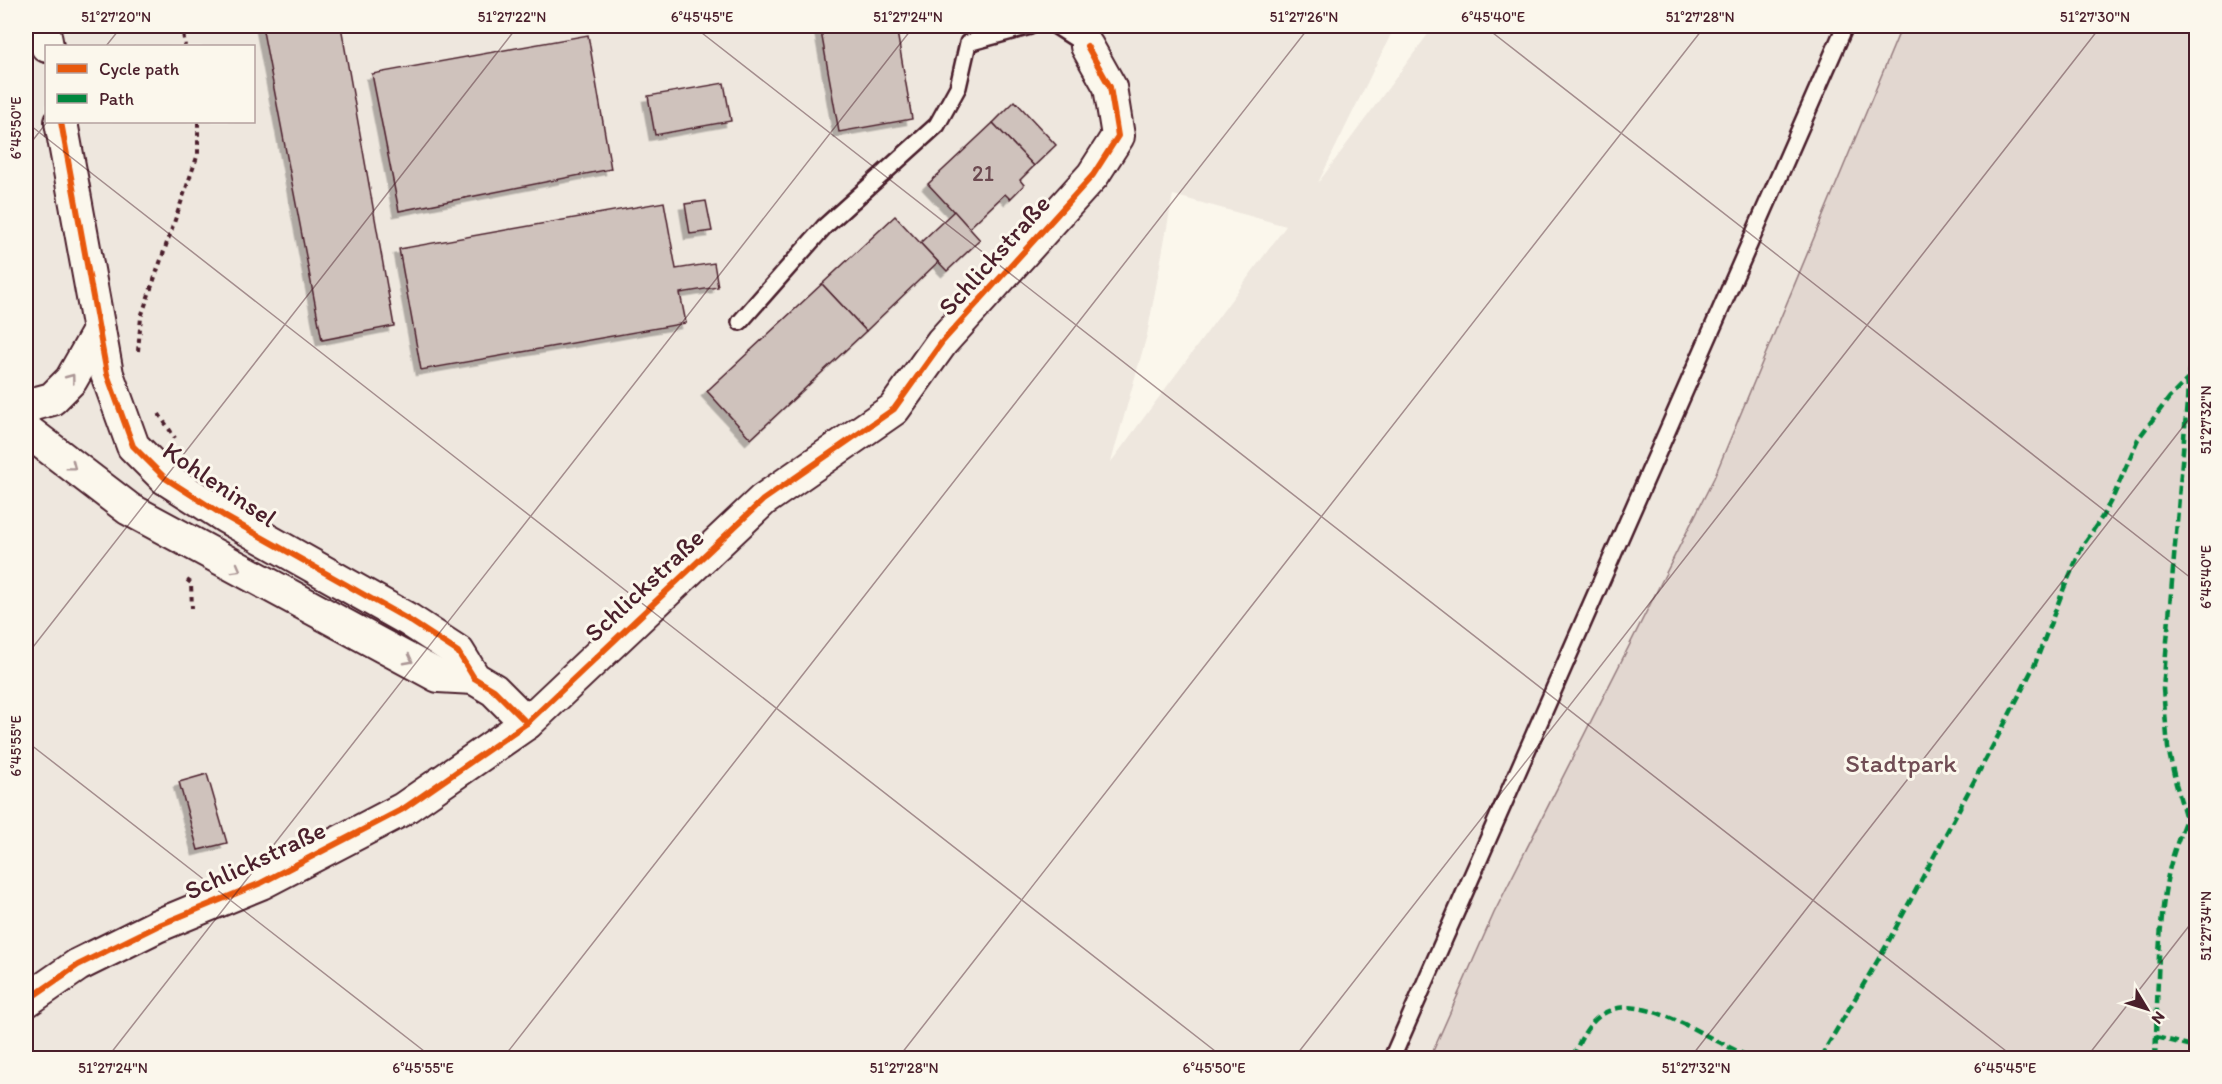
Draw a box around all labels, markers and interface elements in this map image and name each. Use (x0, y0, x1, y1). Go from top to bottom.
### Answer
text: 51°27'20"N (81, 8, 151, 26)
text: 51°27'22"N (478, 8, 546, 26)
text: 6°45'45"E (671, 8, 733, 26)
text: 51°27'24"N (873, 8, 943, 26)
text: 51°27'26"N (1270, 8, 1338, 26)
text: 6°45'40"E (1461, 8, 1525, 26)
text: 51°27'28"N (1665, 8, 1735, 26)
text: 51°27'30"N (2060, 8, 2130, 26)
legend (45, 45, 255, 123)
text: Cycle path (99, 58, 180, 80)
text: Path (99, 88, 134, 110)
text: 6°45'50"E (7, 97, 25, 159)
house number: 21 (972, 160, 994, 187)
street label: Schlickstraße (931, 188, 1057, 322)
one-way arrow (64, 374, 75, 385)
text: 51°27'32"N (2197, 385, 2215, 455)
street label: Kohleninsel (157, 434, 283, 534)
one-way arrow (65, 458, 76, 469)
street label: Schlickstraße (577, 521, 711, 649)
text: 6°45'40"E (2197, 545, 2215, 609)
one-way arrow (231, 561, 241, 573)
one-way arrow (403, 653, 414, 664)
text: 6°45'55"E (7, 715, 25, 777)
park label: Stadtpark (1845, 747, 1957, 779)
street label: Schlickstraße (179, 813, 331, 907)
text: 51°27'34"N (2197, 891, 2215, 961)
north arrow (2117, 979, 2177, 1039)
text: N (2148, 1008, 2169, 1028)
text: 51°27'24"N (78, 1059, 148, 1077)
text: 6°45'55"E (392, 1059, 454, 1077)
text: 51°27'28"N (869, 1059, 939, 1077)
text: 6°45'50"E (1183, 1059, 1245, 1077)
text: 51°27'32"N (1661, 1059, 1731, 1077)
text: 6°45'45"E (1974, 1059, 2036, 1077)

